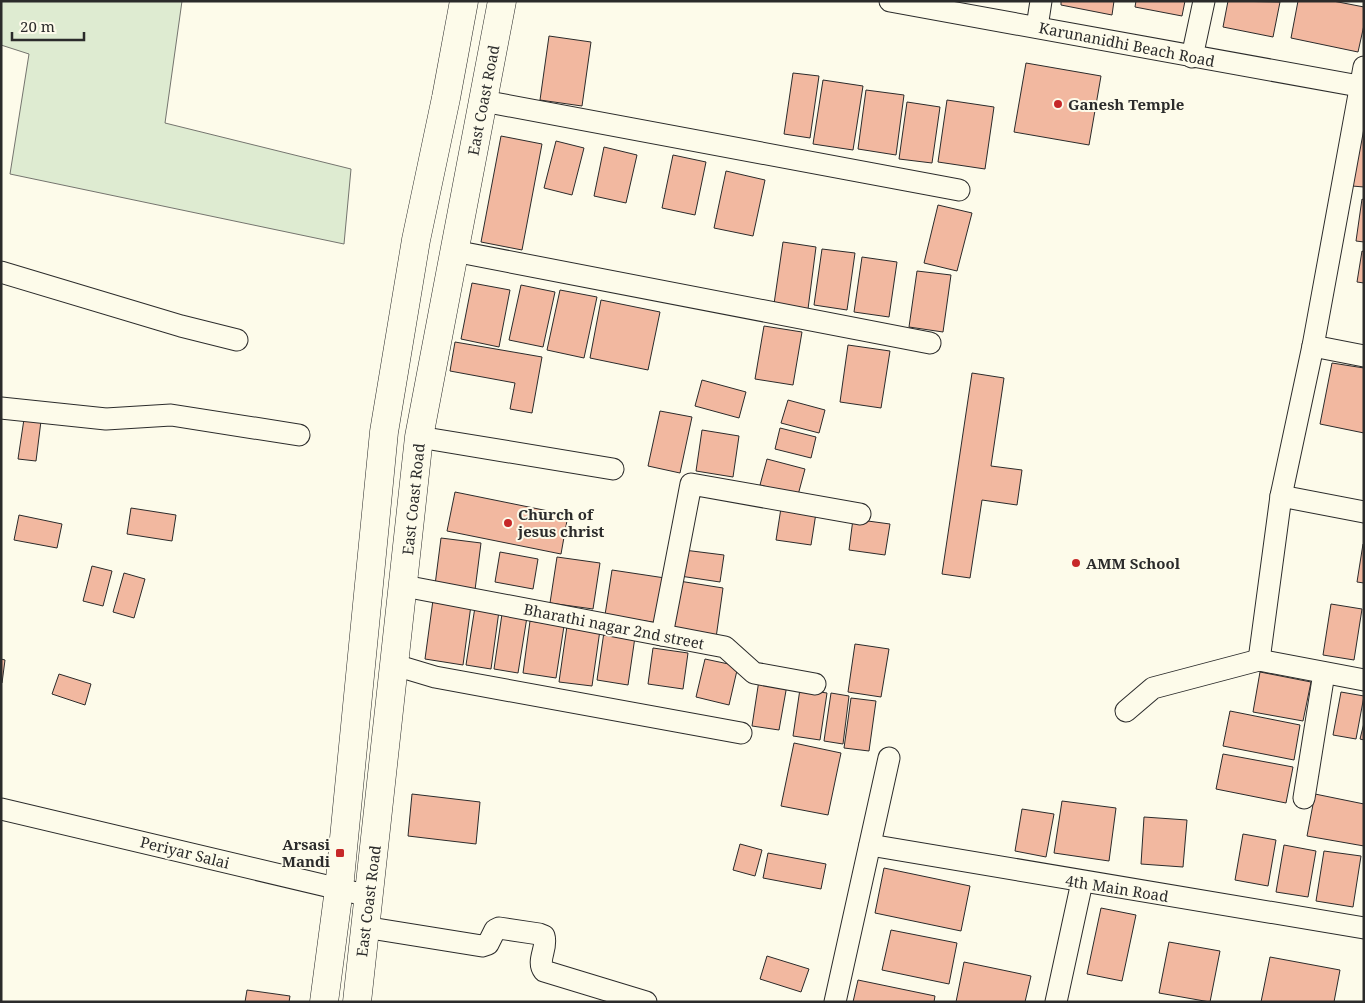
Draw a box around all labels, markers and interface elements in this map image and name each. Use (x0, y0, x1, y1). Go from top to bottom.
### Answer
scale bar (12, 10, 85, 42)
text: 20 m (20, 16, 55, 36)
street label: Karunanidhi Beach Road (1037, 17, 1217, 71)
street label: East Coast Road (462, 43, 504, 157)
place label: Ganesh Temple (1068, 94, 1184, 114)
marker: Ganesh Temple (1052, 98, 1064, 110)
street label: East Coast Road (397, 442, 429, 556)
place label: Church of jesus christ (517, 504, 604, 541)
marker: Church of jesus christ (502, 517, 514, 529)
place label: AMM School (1086, 553, 1181, 573)
marker: AMM School (1070, 557, 1082, 569)
street label: Bharathi nagar 2nd street (522, 599, 706, 653)
street label: Periyar Salai (138, 831, 232, 873)
place label: Arsasi Mandi (282, 834, 331, 871)
street label: East Coast Road (351, 844, 385, 958)
marker: Arsasi Mandi (334, 847, 346, 859)
street label: 4th Main Road (1064, 870, 1170, 906)

